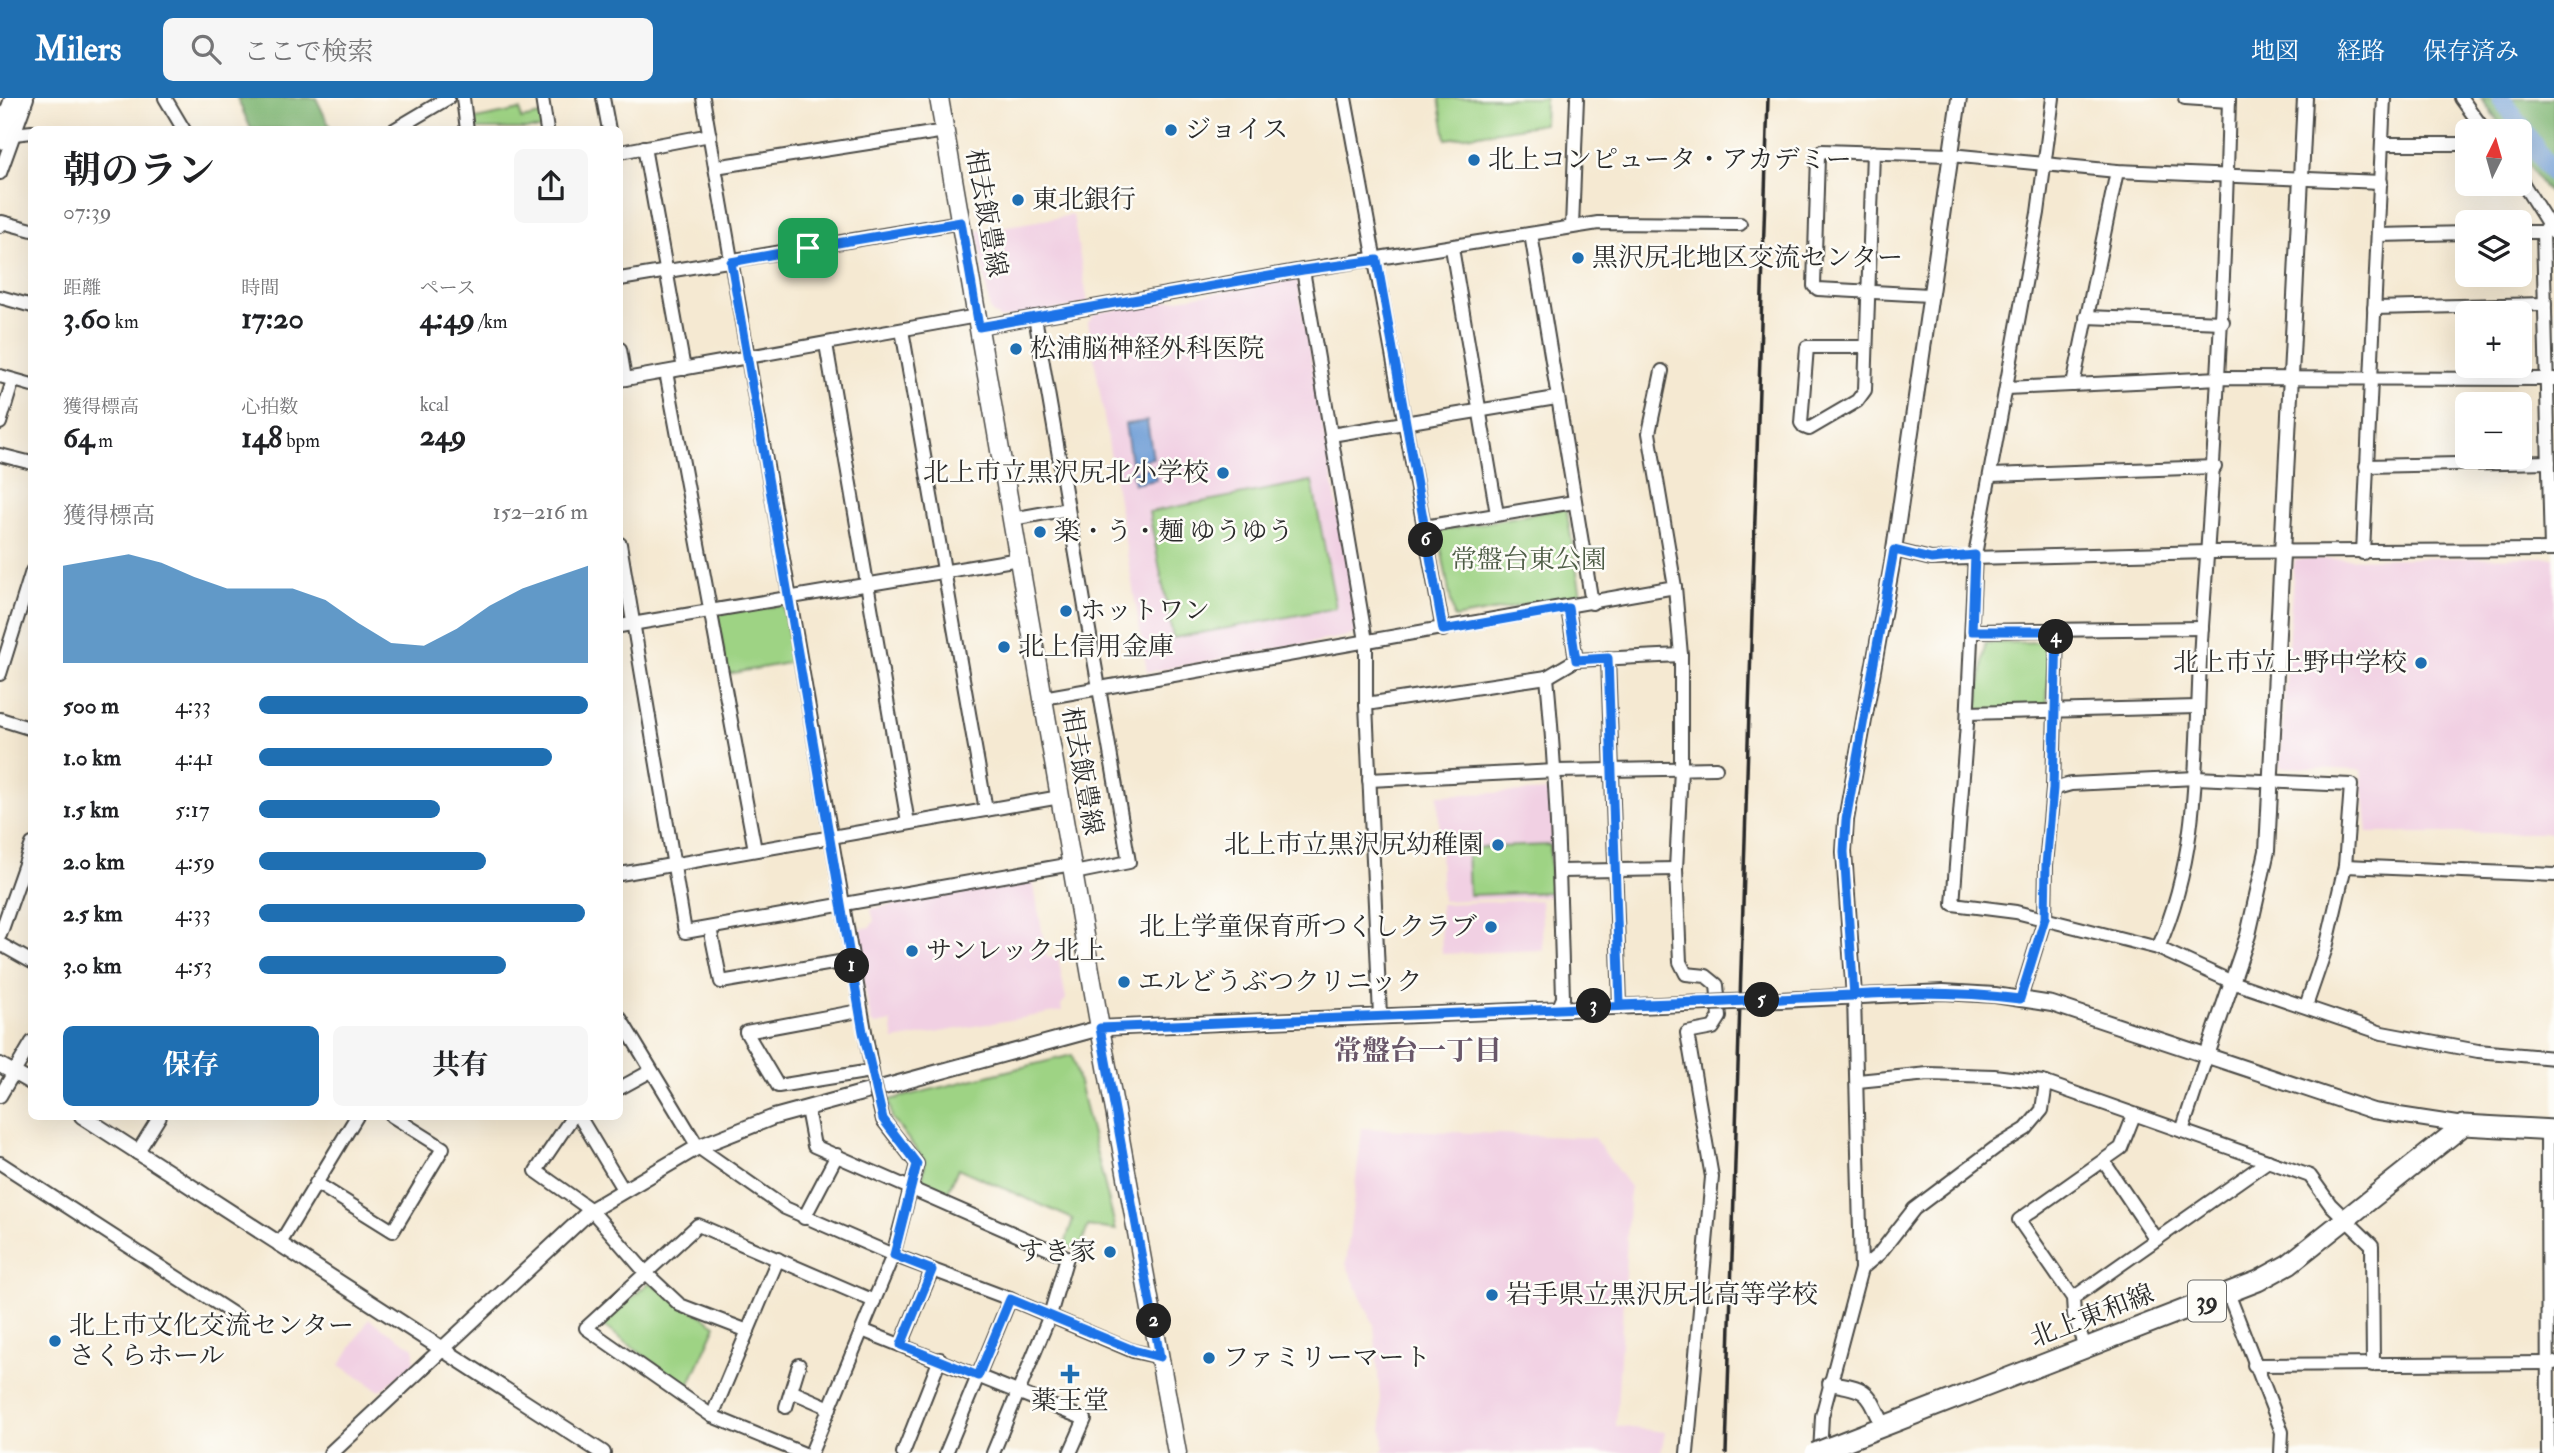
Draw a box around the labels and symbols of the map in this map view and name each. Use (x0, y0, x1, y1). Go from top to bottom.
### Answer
place label: ジョイス (1185, 114, 1288, 146)
north arrow (2455, 119, 2532, 196)
marker: ジョイス (1163, 122, 1179, 138)
place label: 北上コンピュータ・アカデミー (1488, 144, 1852, 176)
street label: 相去飯豊線 (959, 146, 1013, 280)
marker: 北上コンピュータ・アカデミー (1466, 152, 1482, 168)
place label: 東北銀行 (1032, 184, 1136, 216)
marker: 東北銀行 (1010, 192, 1026, 208)
pin (778, 218, 838, 278)
place label: 黒沢尻北地区交流センター (1592, 242, 1903, 274)
marker: 黒沢尻北地区交流センター (1570, 250, 1586, 266)
place label: 松浦脳神経外科医院 (1030, 333, 1264, 365)
marker: 松浦脳神経外科医院 (1008, 341, 1024, 357)
place label: 北上市立黒沢尻北小学校 (923, 457, 1209, 489)
marker: 北上市立黒沢尻北小学校 (1215, 465, 1231, 481)
place label: 楽・う・麺 ゆうゆう (1054, 516, 1293, 548)
pin: 6 (1408, 522, 1444, 558)
marker: 楽・う・麺 ゆうゆう (1032, 524, 1048, 540)
park label: 常盤台東公園 (1451, 544, 1607, 576)
place label: ホットワン (1080, 595, 1210, 627)
marker: ホットワン (1058, 603, 1074, 619)
pin: 4 (2038, 620, 2074, 654)
place label: 北上信用金庫 (1018, 631, 1174, 663)
marker: 北上信用金庫 (996, 639, 1012, 655)
place label: 北上市立上野中学校 (2173, 647, 2407, 679)
marker: 北上市立上野中学校 (2413, 655, 2429, 671)
street label: 相去飯豊線 (1055, 704, 1109, 838)
place label: 北上市立黒沢尻幼稚園 (1224, 829, 1484, 861)
marker: 北上市立黒沢尻幼稚園 (1490, 837, 1506, 853)
place label: 北上学童保育所つくしクラブ (1139, 911, 1477, 943)
marker: 北上学童保育所つくしクラブ (1483, 919, 1499, 935)
place label: サンレック北上 (926, 935, 1106, 967)
marker: サンレック北上 (904, 943, 920, 959)
pin: 1 (834, 948, 870, 984)
place label: エルどうぶつクリニック (1138, 966, 1422, 998)
marker: エルどうぶつクリニック (1116, 974, 1132, 990)
pin: 5 (1744, 982, 1780, 1018)
pin: 3 (1576, 988, 1612, 1024)
district label: 常盤台一丁目 (1334, 1034, 1502, 1069)
place label: すき家 (1018, 1236, 1096, 1268)
marker: すき家 (1102, 1244, 1118, 1260)
street label: 北上東和線 (2026, 1278, 2158, 1354)
place label: 岩手県立黒沢尻北高等学校 (1506, 1279, 1818, 1311)
road number: 39 (2188, 1280, 2226, 1322)
marker: 岩手県立黒沢尻北高等学校 (1484, 1287, 1500, 1303)
pin: 2 (1136, 1304, 1172, 1338)
place label: 北上市文化交流センター さくらホール (69, 1310, 354, 1372)
marker: 北上市文化交流センター さくらホール (47, 1333, 63, 1349)
place label: ファミリーマート (1223, 1342, 1430, 1374)
marker: ファミリーマート (1201, 1350, 1217, 1366)
marker: 薬王堂 (1062, 1366, 1078, 1382)
place label: 薬王堂 (1031, 1385, 1109, 1417)

